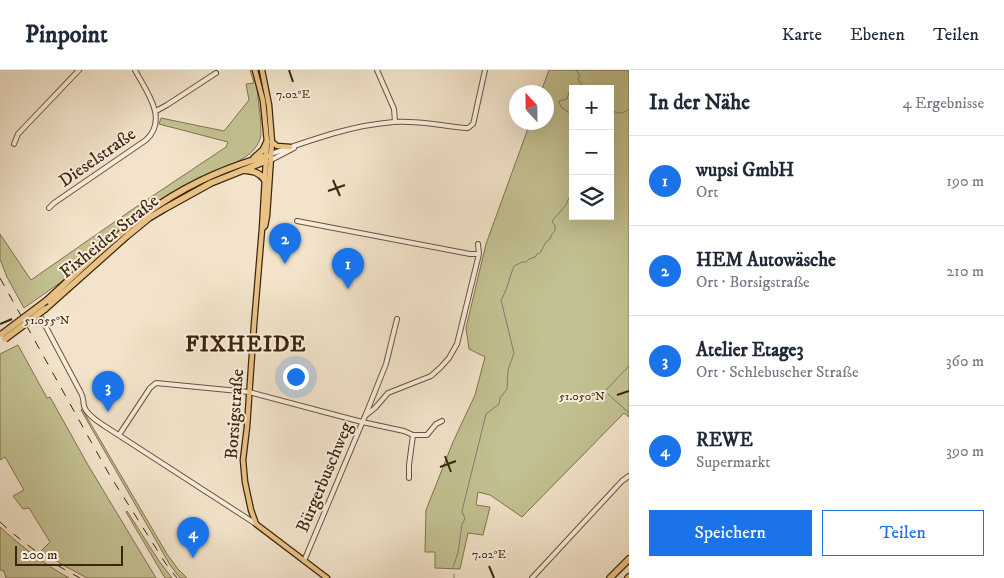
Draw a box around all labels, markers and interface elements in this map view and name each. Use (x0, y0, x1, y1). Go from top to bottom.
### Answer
text: Pinpoint (25, 20, 108, 50)
text: Karte (782, 24, 822, 46)
text: Ebenen (850, 24, 905, 46)
text: Teilen (933, 24, 979, 46)
north arrow (509, 85, 554, 130)
map controls (569, 85, 614, 220)
button: + (569, 85, 614, 130)
text: 7.02°E (276, 87, 310, 102)
text: In der Nähe (649, 90, 750, 116)
text: 4 Ergebnisse (902, 93, 984, 113)
street label: Dieselstraße (55, 123, 140, 192)
button: − (569, 130, 614, 175)
text: wupsi GmbH (696, 159, 794, 182)
text: 1 (662, 171, 668, 191)
text: 190 m (946, 171, 984, 191)
button: layers (569, 175, 614, 220)
text: Ort (696, 182, 718, 202)
street label: Fixheider Straße (56, 190, 164, 283)
pin: 2 (269, 223, 301, 264)
pin: 1 (332, 248, 364, 289)
text: HEM Autowäsche (696, 249, 836, 272)
text: 2 (661, 261, 669, 281)
text: 210 m (946, 261, 984, 281)
text: Ort · Borsigstraße (696, 272, 810, 292)
text: 51.055°N (24, 313, 70, 328)
district label: FIXHEIDE (185, 331, 307, 358)
text: Atelier Etage3 (696, 339, 803, 362)
text: 3 (662, 351, 668, 371)
text: 360 m (946, 351, 984, 371)
text: Ort · Schlebuscher Straße (696, 362, 859, 382)
your location (283, 364, 309, 390)
street label: Borsigstraße (221, 368, 249, 460)
pin: 3 (92, 371, 124, 412)
text: 51.050°N (559, 389, 605, 404)
street label: Bürgerbuschweg (292, 419, 358, 536)
text: REWE (696, 429, 753, 452)
text: 4 (660, 441, 670, 461)
text: 390 m (946, 441, 984, 461)
text: Supermarkt (696, 452, 770, 472)
button: Speichern (649, 510, 812, 556)
button: Teilen (822, 510, 984, 556)
pin: 4 (177, 517, 209, 558)
scale bar (15, 543, 122, 566)
text: 200 m (22, 546, 57, 564)
text: 7.02°E (472, 547, 506, 562)

